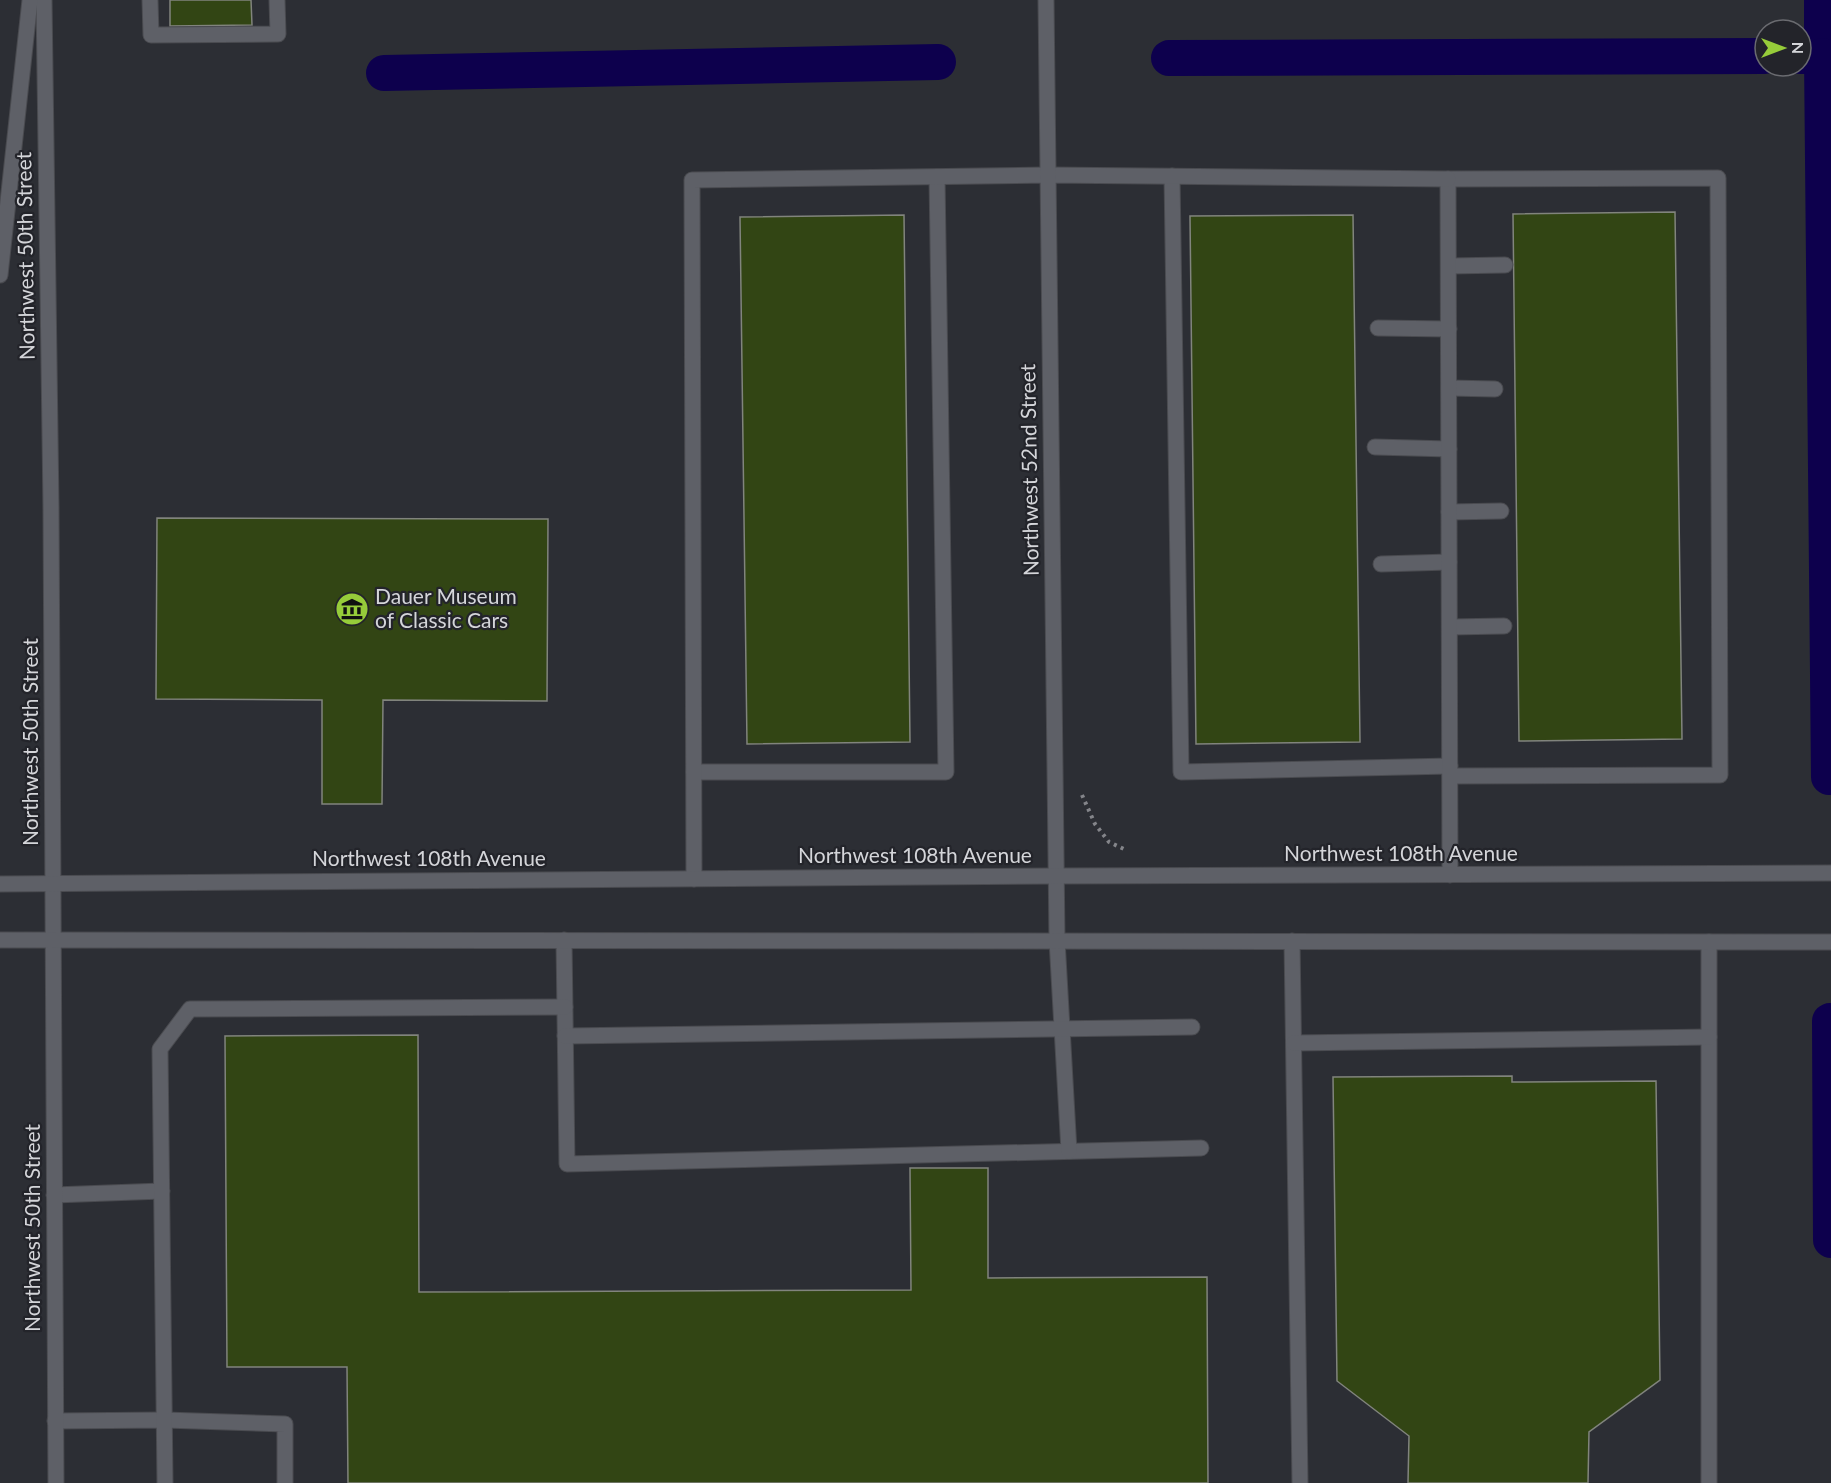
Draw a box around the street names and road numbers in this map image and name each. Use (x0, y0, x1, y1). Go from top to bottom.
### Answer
street label: Northwest 50th Street (10, 151, 39, 360)
street label: Northwest 52nd Street (1014, 363, 1043, 576)
street label: Northwest 50th Street (17, 637, 42, 846)
street label: Northwest 108th Avenue (1284, 840, 1518, 865)
street label: Northwest 108th Avenue (798, 842, 1032, 867)
street label: Northwest 108th Avenue (312, 845, 546, 870)
street label: Northwest 50th Street (19, 1123, 44, 1332)

